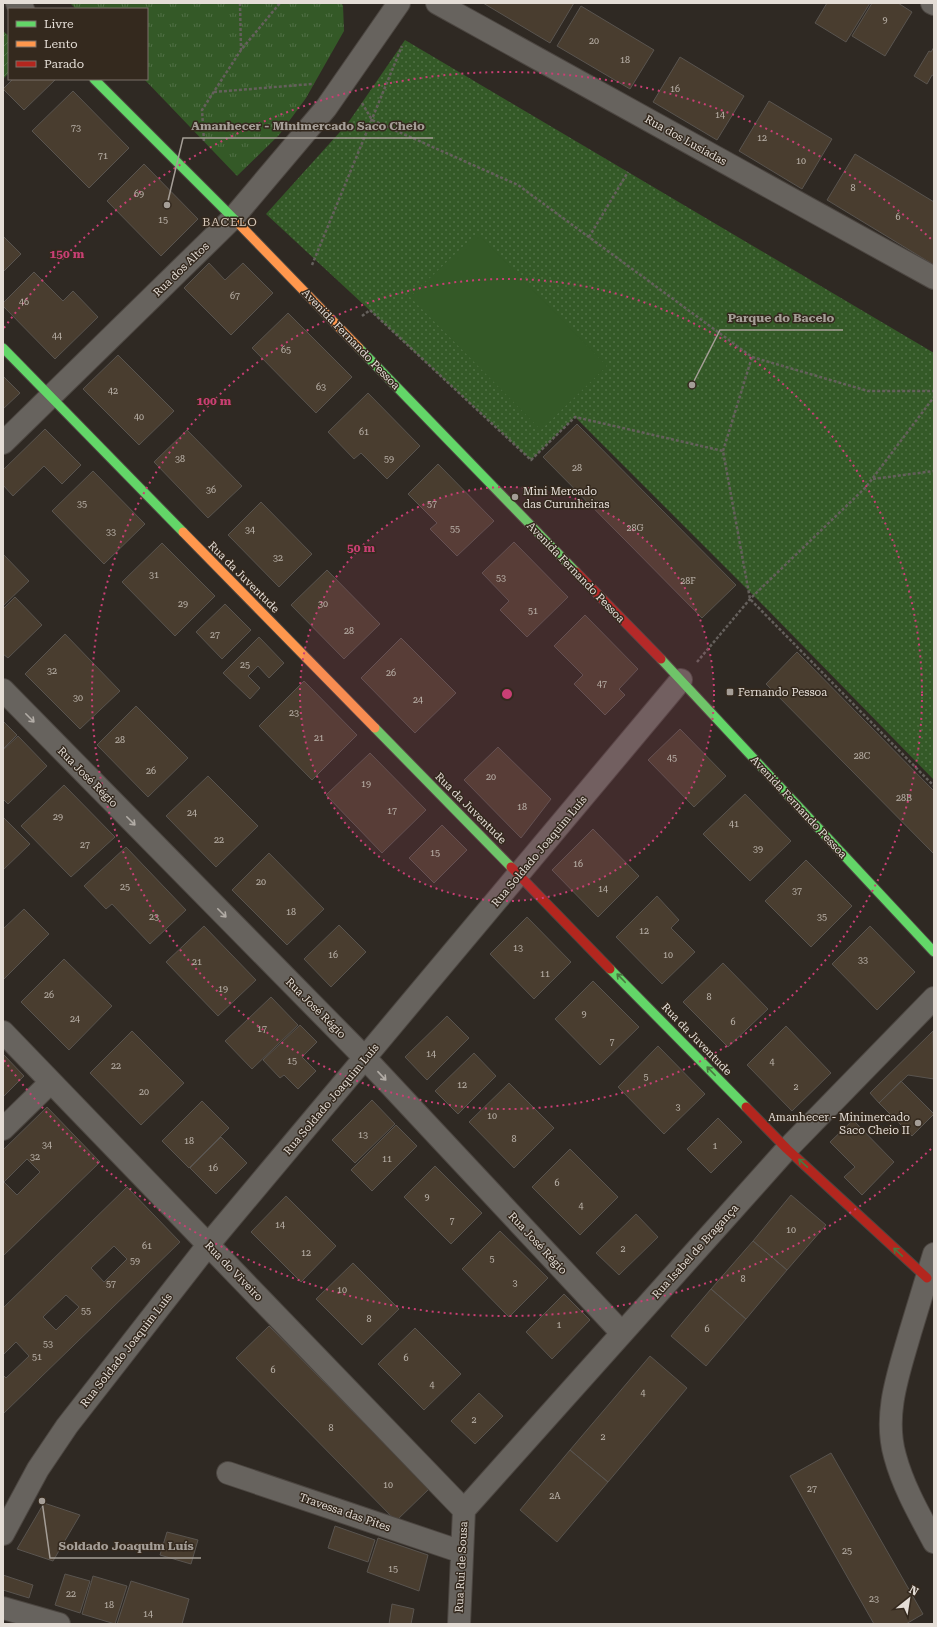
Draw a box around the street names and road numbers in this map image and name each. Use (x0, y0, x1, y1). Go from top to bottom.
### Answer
street label: Rua dos Lusíadas (643, 113, 729, 168)
street label: Rua dos Altos (151, 240, 212, 299)
street label: Avenida Fernando Pessoa (299, 286, 402, 393)
street label: Avenida Fernando Pessoa (524, 519, 627, 626)
street label: Rua da Juventude (205, 539, 282, 616)
street label: Rua José Régio (55, 745, 121, 810)
street label: Avenida Fernando Pessoa (748, 753, 850, 861)
street label: Rua da Juventude (432, 770, 509, 847)
street label: Rua Soldado Joaquim Luís (489, 793, 590, 909)
street label: Rua José Régio (283, 976, 349, 1041)
street label: Rua da Juventude (659, 1001, 734, 1078)
street label: Rua Soldado Joaquim Luís (281, 1041, 382, 1157)
street label: Rua Isabel de Bragança (650, 1201, 741, 1301)
street label: Rua José Régio (506, 1210, 570, 1277)
street label: Rua do Viveiro (202, 1239, 265, 1304)
street label: Rua Soldado Joaquim Luís (78, 1291, 175, 1410)
street label: Travessa das Pites (298, 1491, 392, 1534)
street label: Rua Rui de Sousa (453, 1521, 470, 1613)

